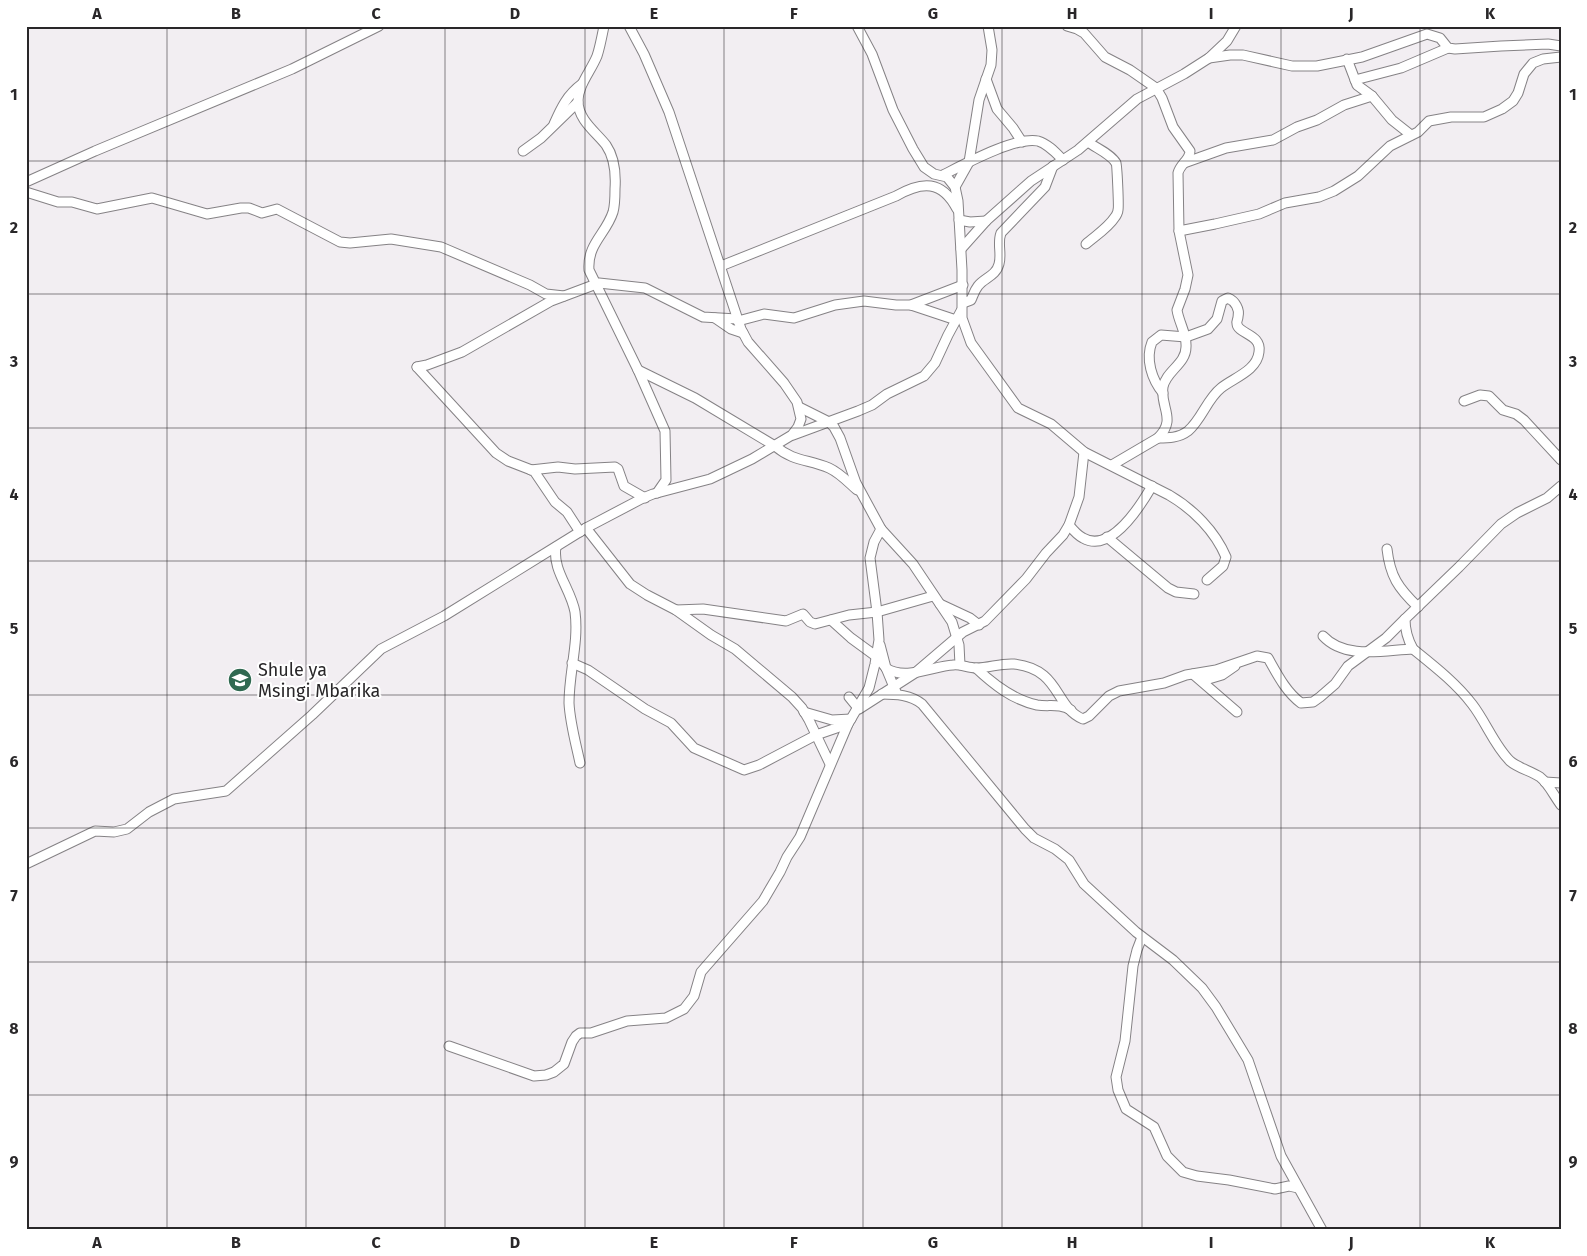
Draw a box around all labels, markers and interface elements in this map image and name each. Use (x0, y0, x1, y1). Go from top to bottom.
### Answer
text: A (91, 4, 102, 23)
text: B (231, 4, 241, 23)
text: C (371, 4, 381, 23)
text: D (510, 4, 520, 23)
text: E (650, 4, 658, 23)
text: F (790, 4, 798, 23)
text: G (928, 4, 938, 23)
text: H (1067, 4, 1077, 23)
text: I (1209, 4, 1213, 23)
text: J (1347, 4, 1354, 23)
text: K (1485, 4, 1496, 23)
text: 1 (10, 85, 18, 104)
text: 1 (1569, 85, 1577, 104)
text: 2 (10, 218, 18, 237)
text: 2 (1569, 218, 1577, 237)
text: 3 (9, 352, 18, 371)
text: 3 (1568, 352, 1577, 371)
text: 4 (9, 485, 19, 504)
text: 4 (1568, 485, 1578, 504)
text: 5 (10, 619, 19, 638)
text: 5 (1569, 619, 1578, 638)
place label: Shule ya Msingi Mbarika (258, 659, 380, 702)
school or university icon: Shule ya Msingi Mbarika (227, 667, 253, 693)
text: 6 (9, 752, 19, 771)
text: 6 (1568, 752, 1578, 771)
text: 7 (10, 886, 18, 905)
text: 7 (1569, 886, 1577, 905)
text: 8 (9, 1019, 19, 1038)
text: 8 (1568, 1019, 1578, 1038)
text: 9 (10, 1152, 19, 1171)
text: 9 (1569, 1152, 1578, 1171)
text: A (91, 1233, 102, 1252)
text: B (231, 1233, 241, 1252)
text: C (371, 1233, 381, 1252)
text: D (510, 1233, 520, 1252)
text: E (650, 1233, 658, 1252)
text: F (790, 1233, 798, 1252)
text: G (928, 1233, 938, 1252)
text: H (1067, 1233, 1077, 1252)
text: I (1209, 1233, 1213, 1252)
text: J (1347, 1233, 1354, 1252)
text: K (1485, 1233, 1496, 1252)

